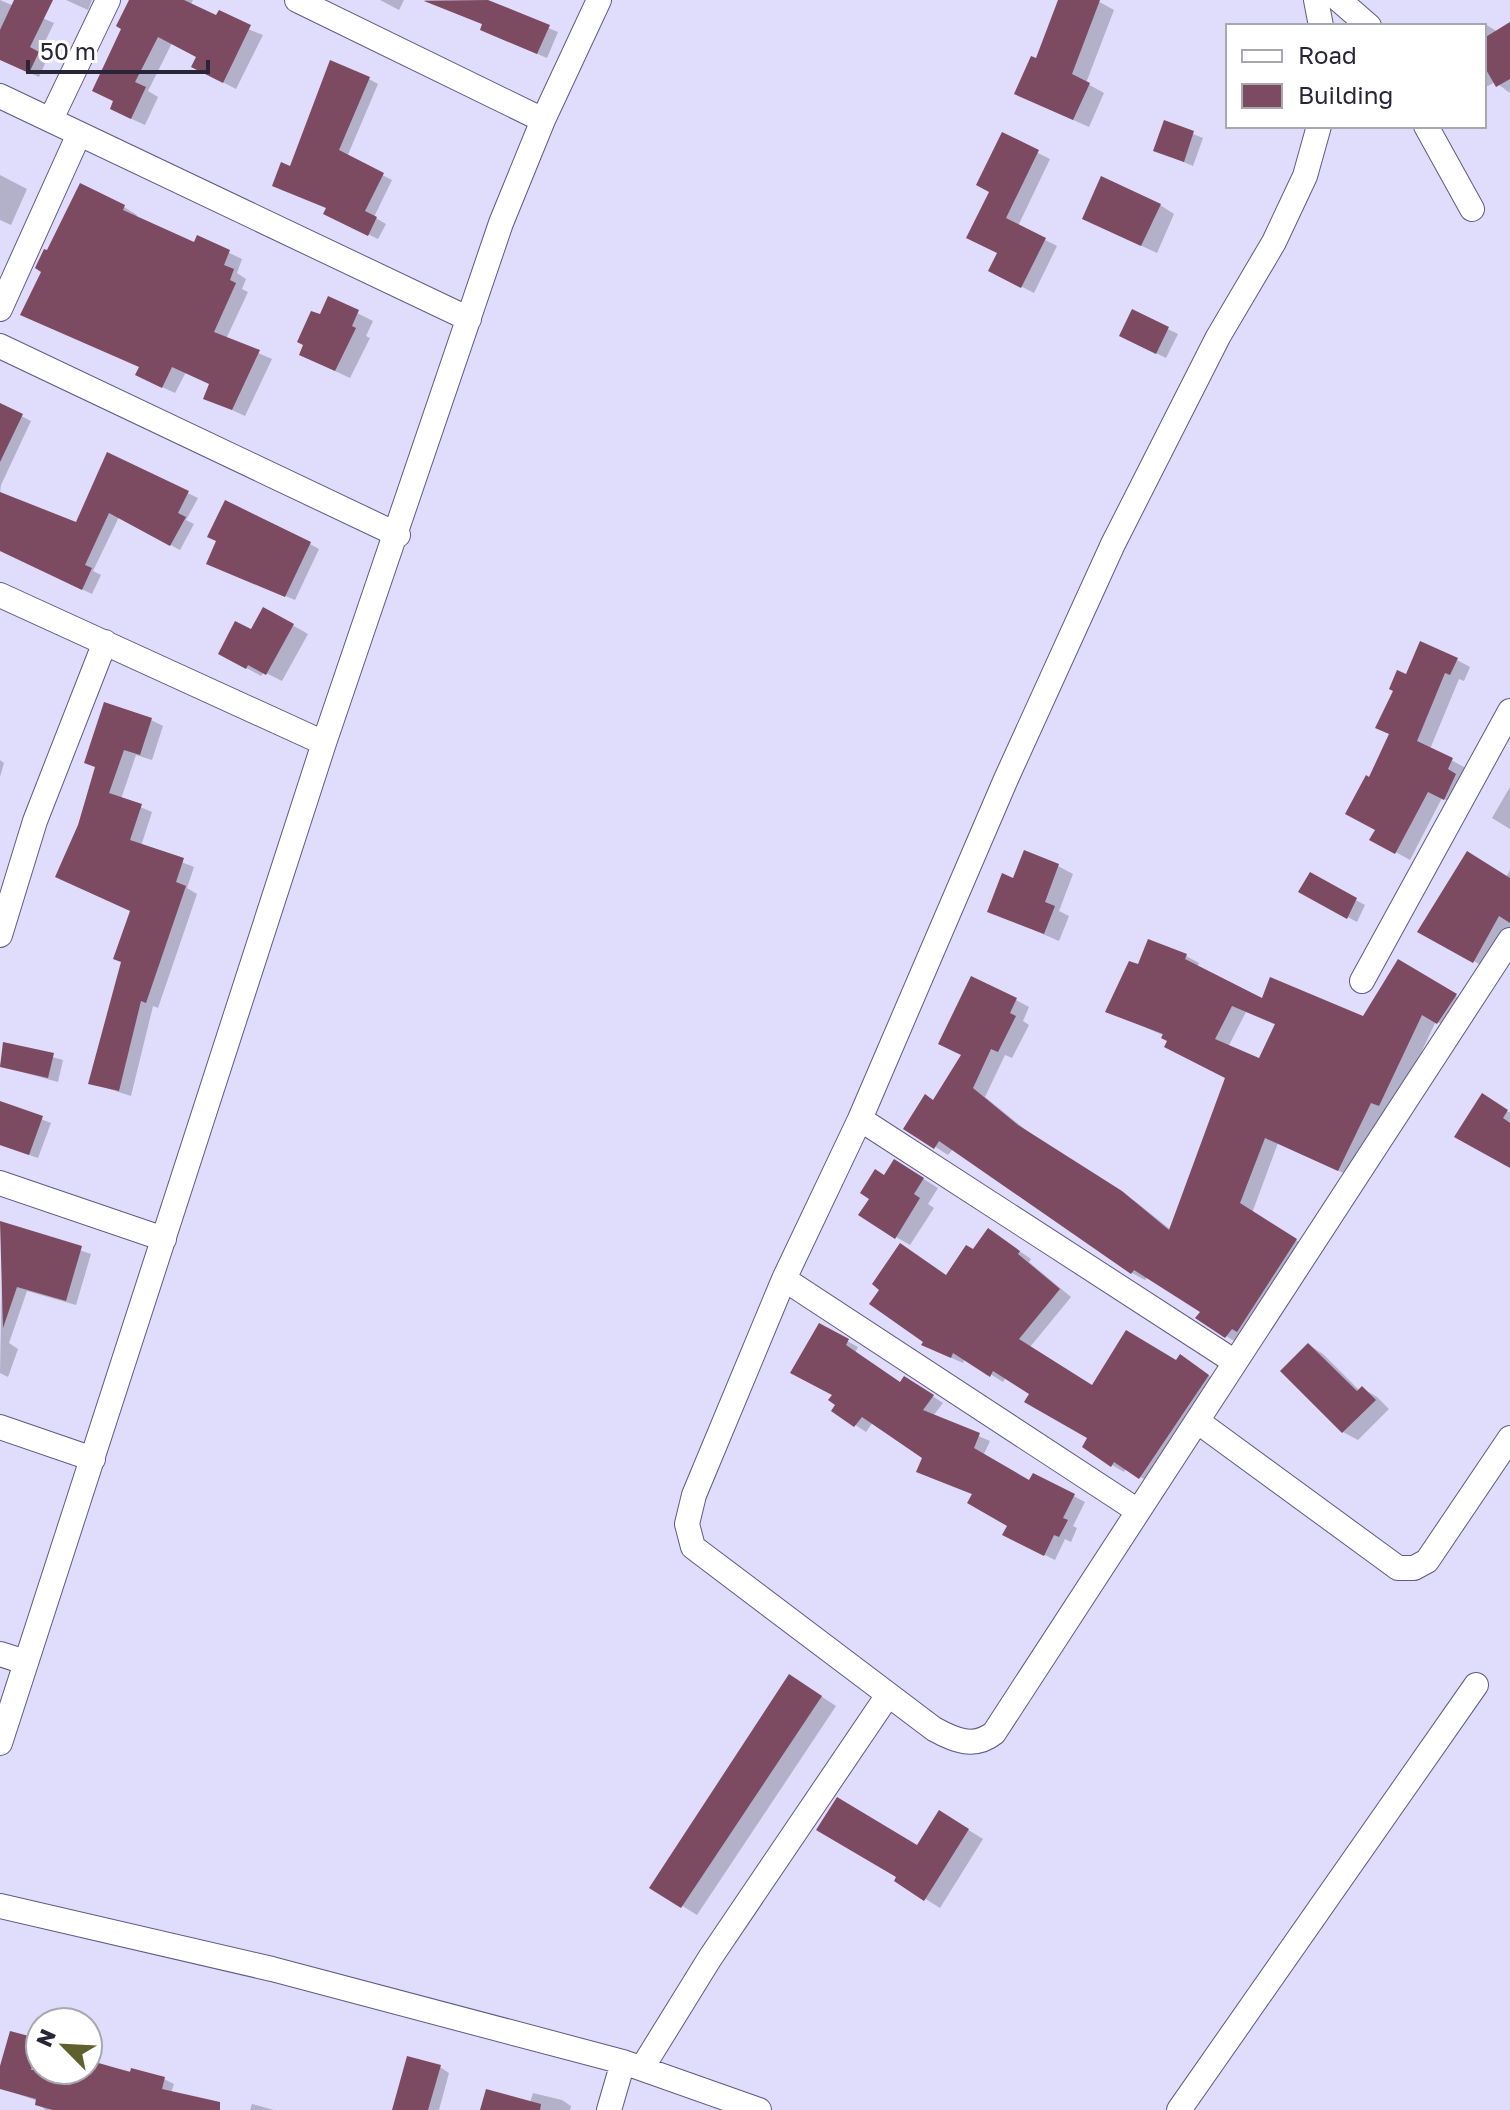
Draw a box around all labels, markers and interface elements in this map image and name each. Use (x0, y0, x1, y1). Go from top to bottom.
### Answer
scale bar (28, 24, 208, 74)
legend (1226, 24, 1486, 128)
text: 50 m (40, 36, 96, 65)
text: Road (1298, 40, 1357, 69)
text: Building (1298, 80, 1393, 109)
north arrow (24, 2006, 104, 2086)
text: N (30, 2025, 61, 2051)

